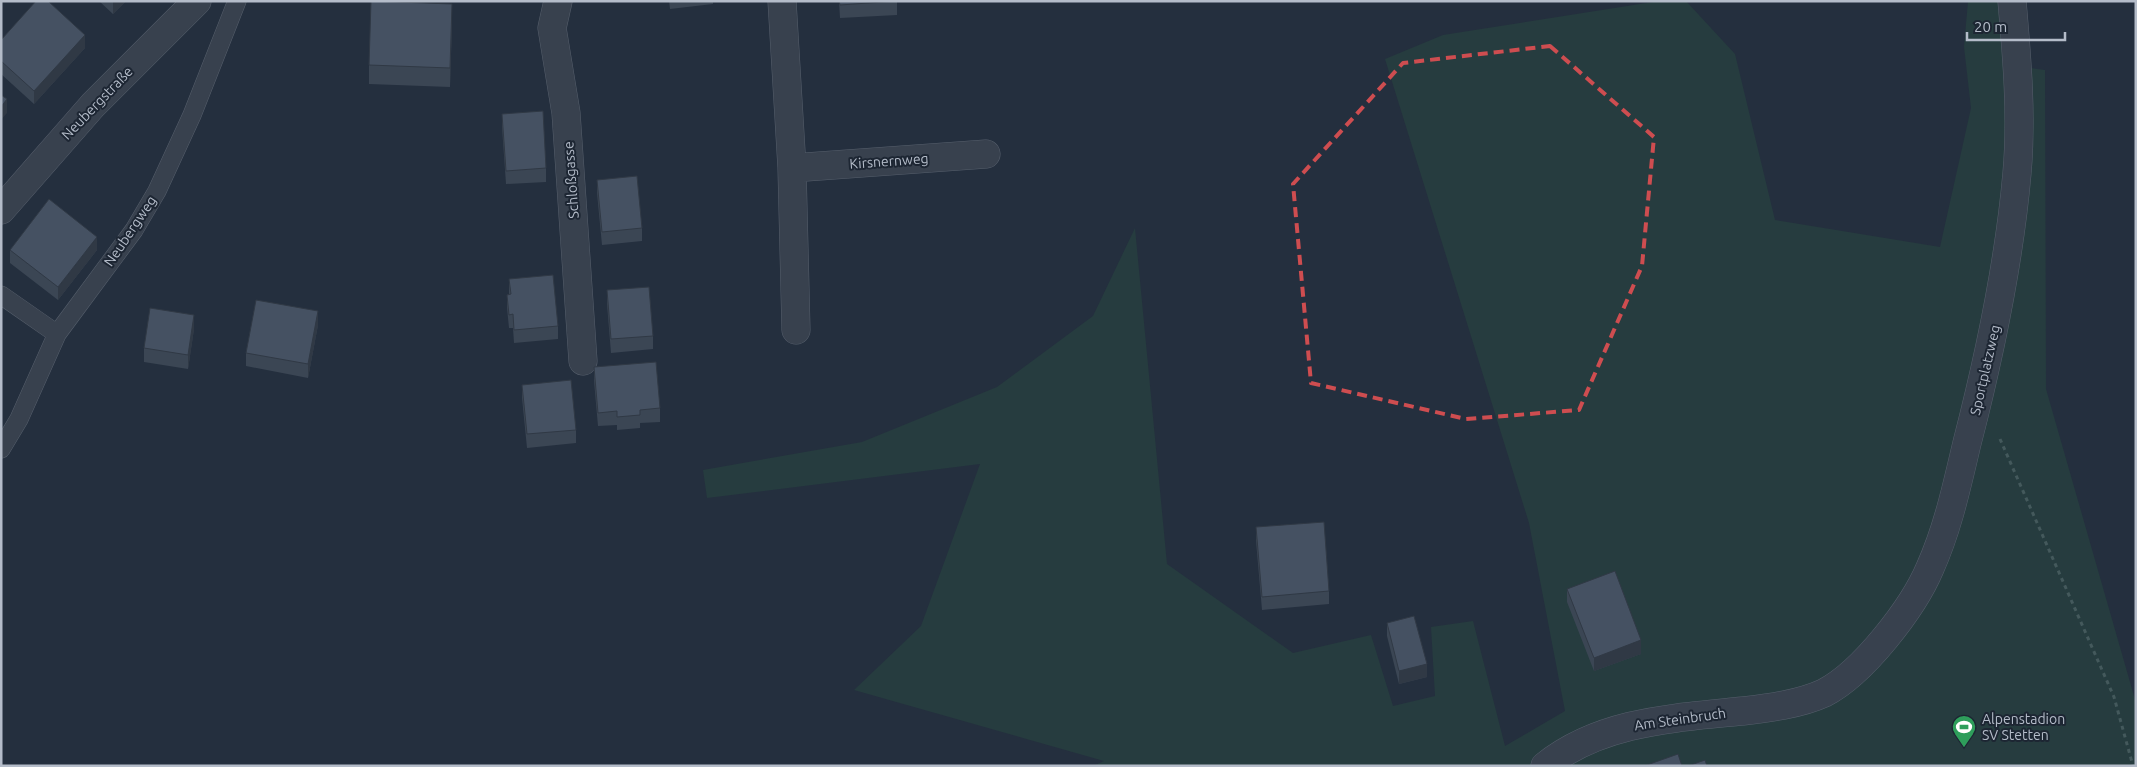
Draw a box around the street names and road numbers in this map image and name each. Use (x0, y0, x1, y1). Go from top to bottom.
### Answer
street label: Neubergstraße (58, 63, 136, 143)
street label: Schloßgasse (560, 141, 582, 219)
street label: Kirsnernweg (849, 150, 929, 172)
street label: Neubergweg (101, 193, 159, 269)
street label: Sportplatzweg (1967, 323, 2003, 417)
street label: Am Steinbruch (1633, 705, 1727, 733)

